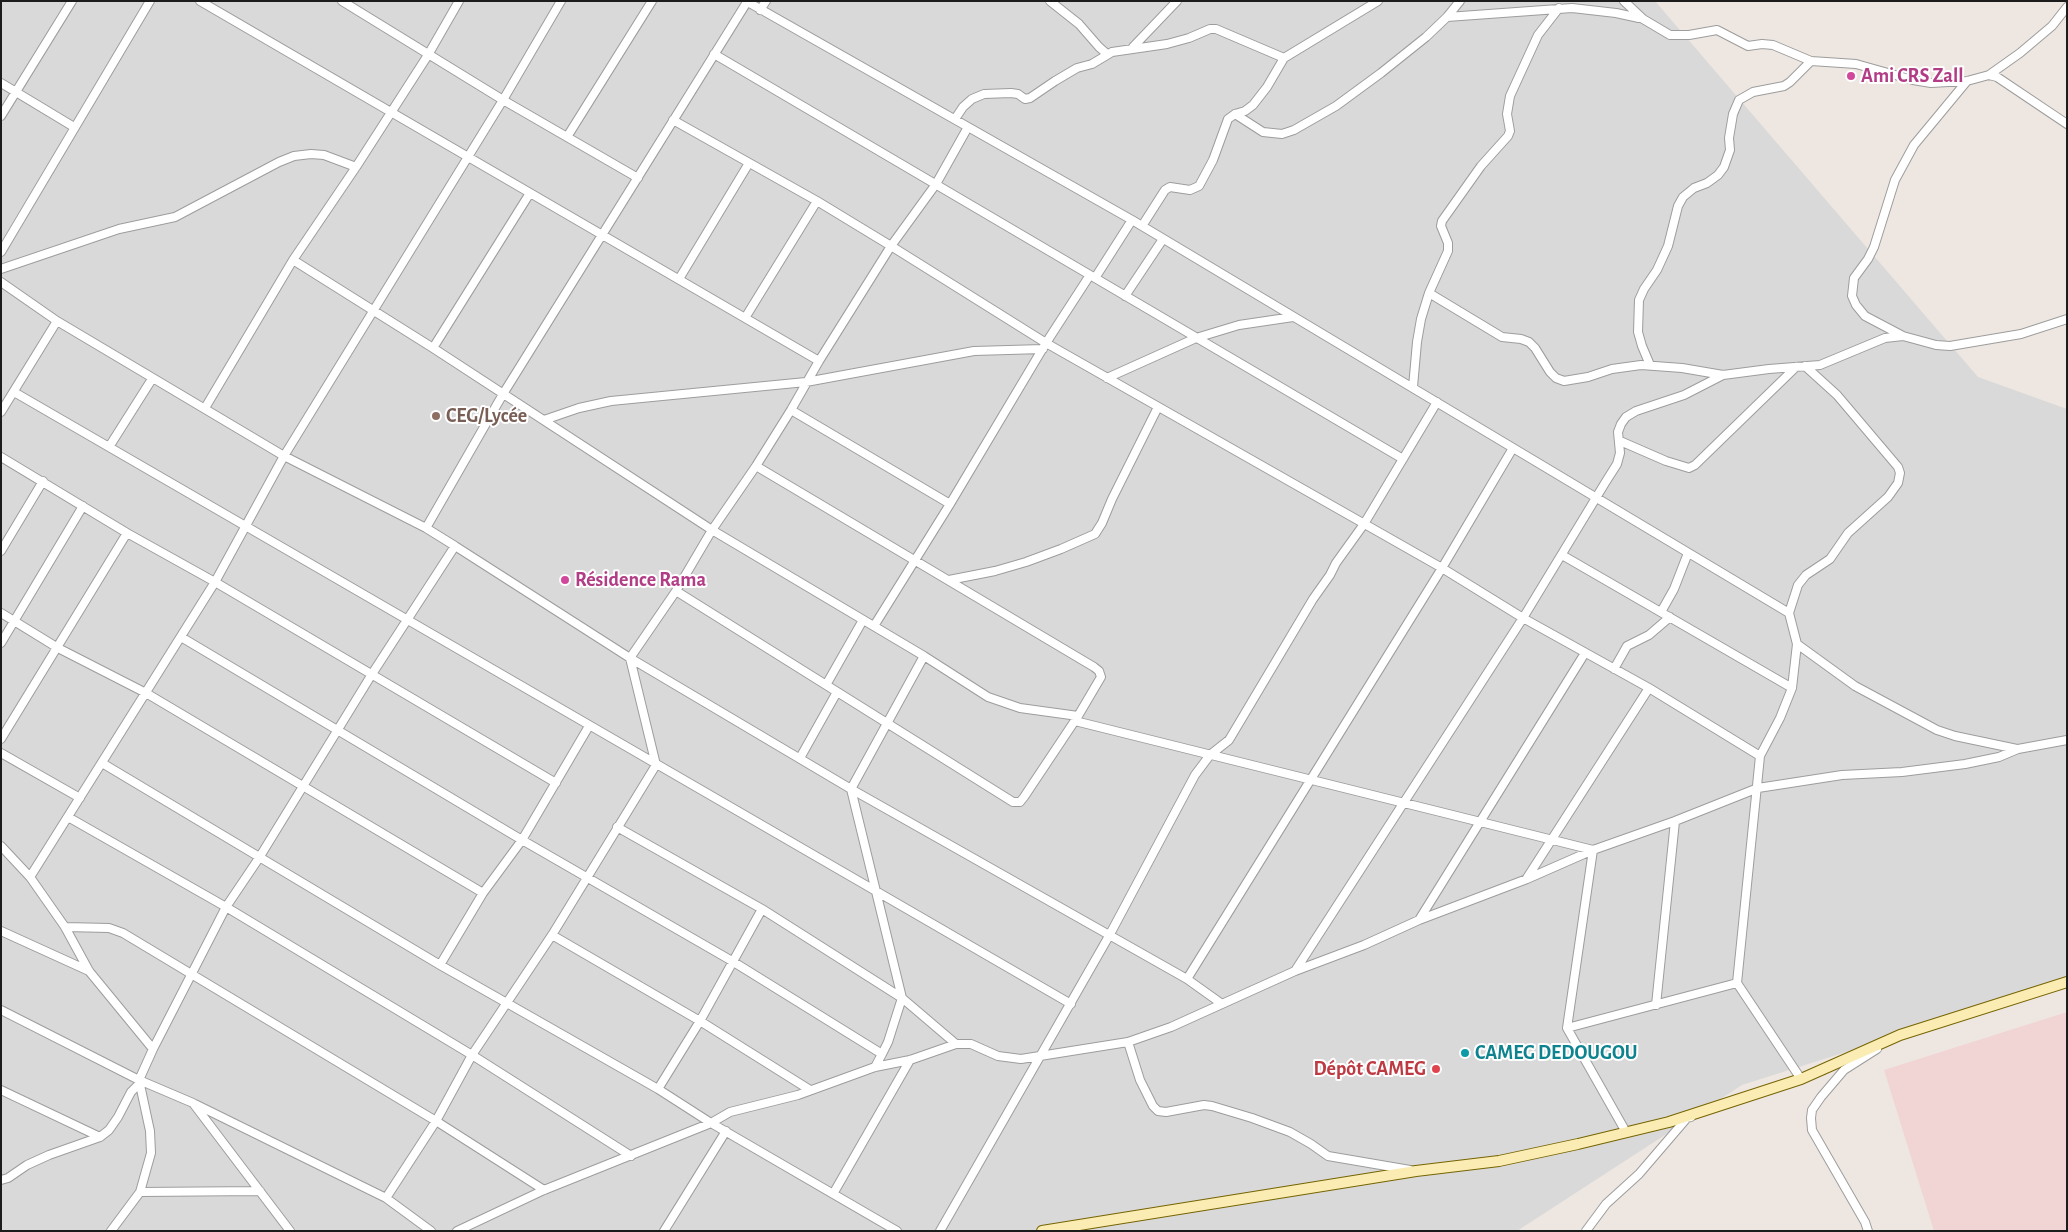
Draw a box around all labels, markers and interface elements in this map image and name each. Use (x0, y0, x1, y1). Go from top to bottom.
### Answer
place label: Ami CRS Zall (1861, 64, 1963, 88)
marker: Ami CRS Zall (1845, 70, 1857, 82)
place label: CEG/Lycée (446, 404, 527, 428)
marker: CEG/Lycée (430, 410, 442, 422)
place label: Résidence Rama (575, 568, 706, 592)
marker: Résidence Rama (559, 574, 571, 586)
place label: CAMEG DEDOUGOU (1475, 1041, 1638, 1065)
marker: CAMEG DEDOUGOU (1459, 1047, 1471, 1059)
place label: Dépôt CAMEG (1313, 1057, 1426, 1081)
marker: Dépôt CAMEG (1430, 1063, 1442, 1075)

